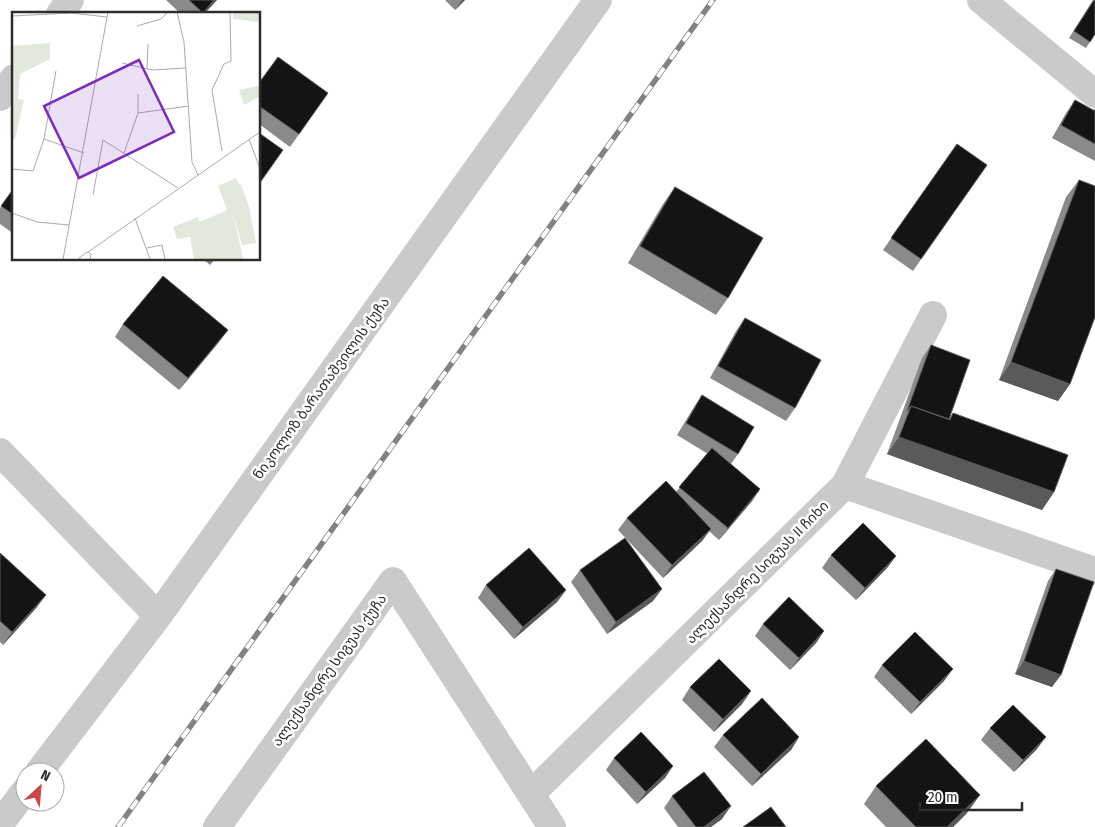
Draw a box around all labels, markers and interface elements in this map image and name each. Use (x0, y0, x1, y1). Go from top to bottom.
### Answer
inset map (12, 12, 260, 260)
street label: ნიკოლოზ ბარათაშვილის ქუჩა (250, 294, 393, 483)
street label: ალექსანდრე სიგუას II ჩიხი (682, 497, 832, 647)
street label: ალექსანდრე სიგუას ქუჩა (268, 591, 390, 750)
north arrow (15, 762, 65, 812)
text: N (38, 766, 53, 785)
scale bar (920, 780, 1022, 812)
text: 20 m (928, 788, 958, 806)

